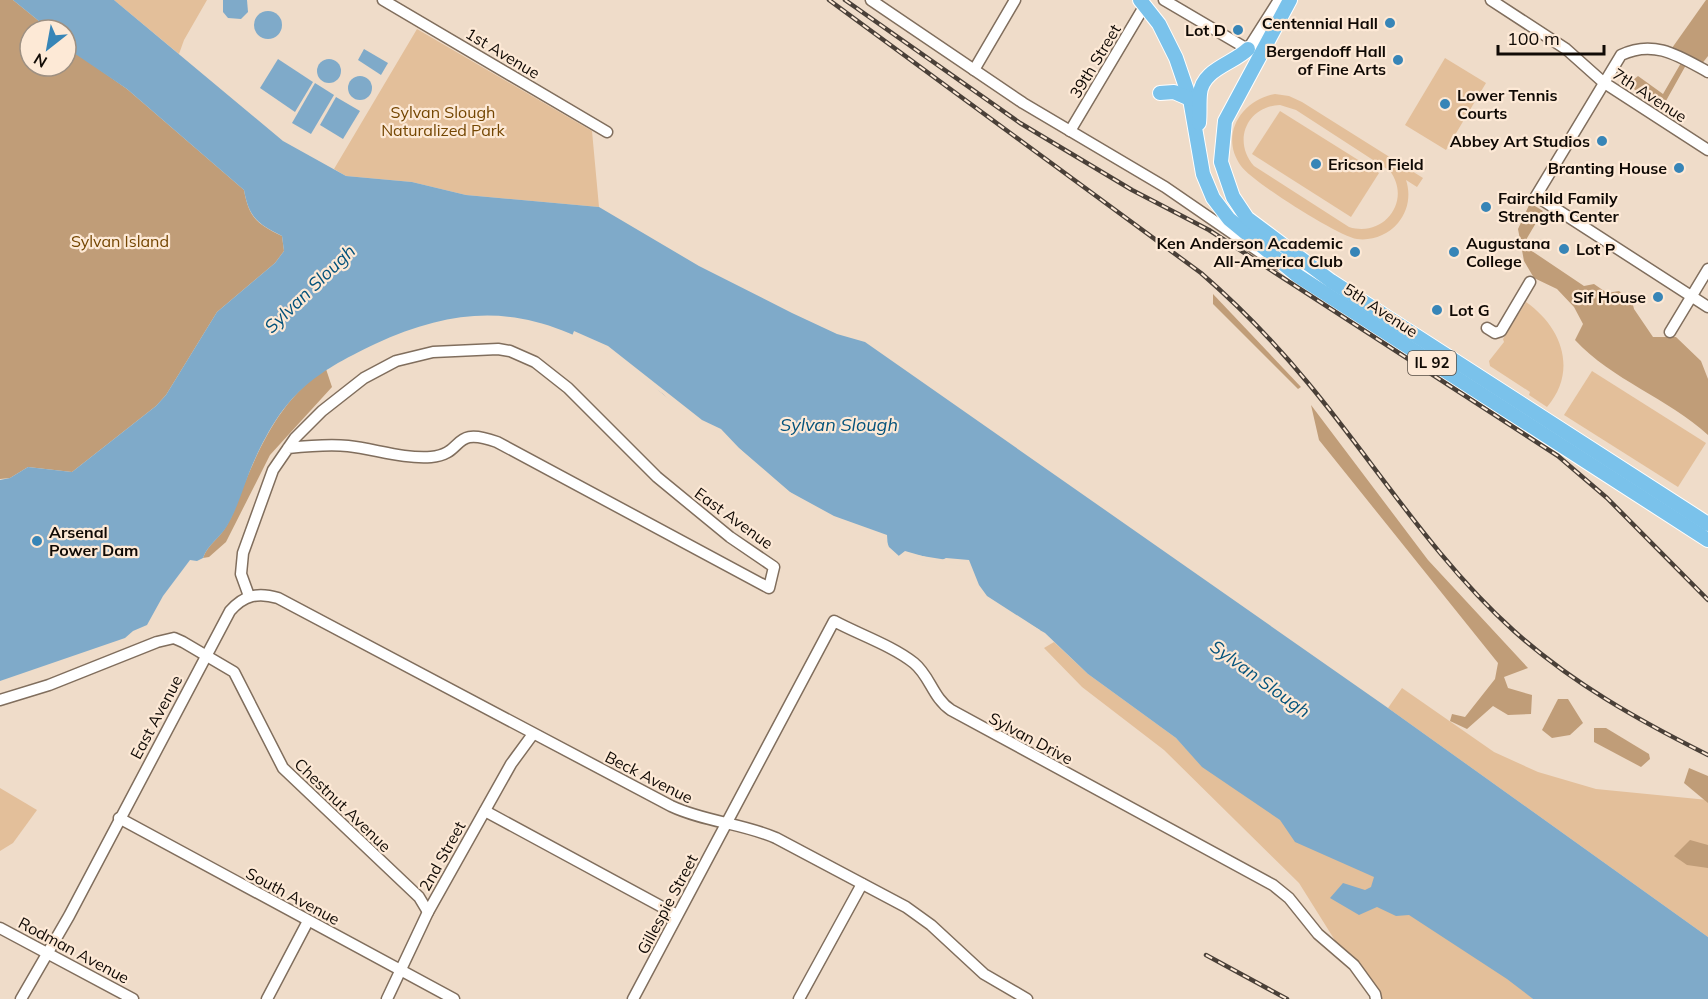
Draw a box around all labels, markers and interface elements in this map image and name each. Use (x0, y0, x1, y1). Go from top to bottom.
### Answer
place label: Centennial Hall (1262, 13, 1378, 33)
marker: Centennial Hall (1383, 16, 1397, 30)
north arrow (18, 18, 78, 78)
scale bar (1498, 18, 1604, 56)
street label: 39th Street (1065, 20, 1125, 102)
place label: Lot D (1185, 20, 1226, 40)
street label: 1st Avenue (462, 23, 544, 83)
marker: Lot D (1231, 23, 1245, 37)
text: 100 m (1507, 27, 1560, 50)
place label: Bergendoff Hall of Fine Arts (1266, 41, 1386, 79)
text: N (30, 49, 51, 73)
marker: Bergendoff Hall of Fine Arts (1391, 53, 1405, 67)
street label: 7th Avenue (1609, 64, 1691, 126)
place label: Lower Tennis Courts (1457, 85, 1558, 123)
marker: Lower Tennis Courts (1438, 97, 1452, 111)
park label: Sylvan Slough Naturalized Park (381, 102, 506, 140)
place label: Abbey Art Studios (1450, 131, 1590, 151)
marker: Abbey Art Studios (1595, 134, 1609, 148)
place label: Ericson Field (1328, 154, 1424, 174)
marker: Ericson Field (1309, 157, 1323, 171)
place label: Branting House (1548, 158, 1667, 178)
marker: Branting House (1672, 161, 1686, 175)
place label: Fairchild Family Strength Center (1498, 188, 1619, 226)
marker: Fairchild Family Strength Center (1479, 200, 1493, 214)
park label: Sylvan Island (71, 231, 169, 251)
place label: Ken Anderson Academic All-America Club (1157, 233, 1343, 271)
place label: Augustana College (1466, 233, 1551, 271)
water label: Sylvan Slough (259, 239, 360, 338)
place label: Lot P (1576, 239, 1616, 259)
marker: Lot P (1557, 242, 1571, 256)
marker: Ken Anderson Academic All-America Club (1348, 245, 1362, 259)
marker: Augustana College (1447, 245, 1461, 259)
street label: 5th Avenue (1340, 279, 1422, 341)
place label: Sif House (1573, 287, 1646, 307)
marker: Sif House (1651, 290, 1665, 304)
place label: Lot G (1449, 300, 1490, 320)
marker: Lot G (1430, 303, 1444, 317)
road number: IL 92 (1408, 351, 1456, 375)
water label: Sylvan Slough (780, 413, 898, 436)
street label: East Avenue (691, 483, 777, 553)
place label: Arsenal Power Dam (49, 522, 138, 560)
marker: Arsenal Power Dam (30, 534, 44, 548)
water label: Sylvan Slough (1206, 635, 1315, 723)
street label: East Avenue (126, 672, 186, 762)
street label: Sylvan Drive (986, 708, 1076, 768)
street label: Beck Avenue (602, 746, 696, 808)
street label: Chestnut Avenue (291, 754, 395, 856)
street label: 2nd Street (415, 817, 470, 895)
street label: Gillespie Street (632, 850, 702, 957)
street label: South Avenue (243, 863, 343, 929)
street label: Rodman Avenue (15, 912, 133, 988)

